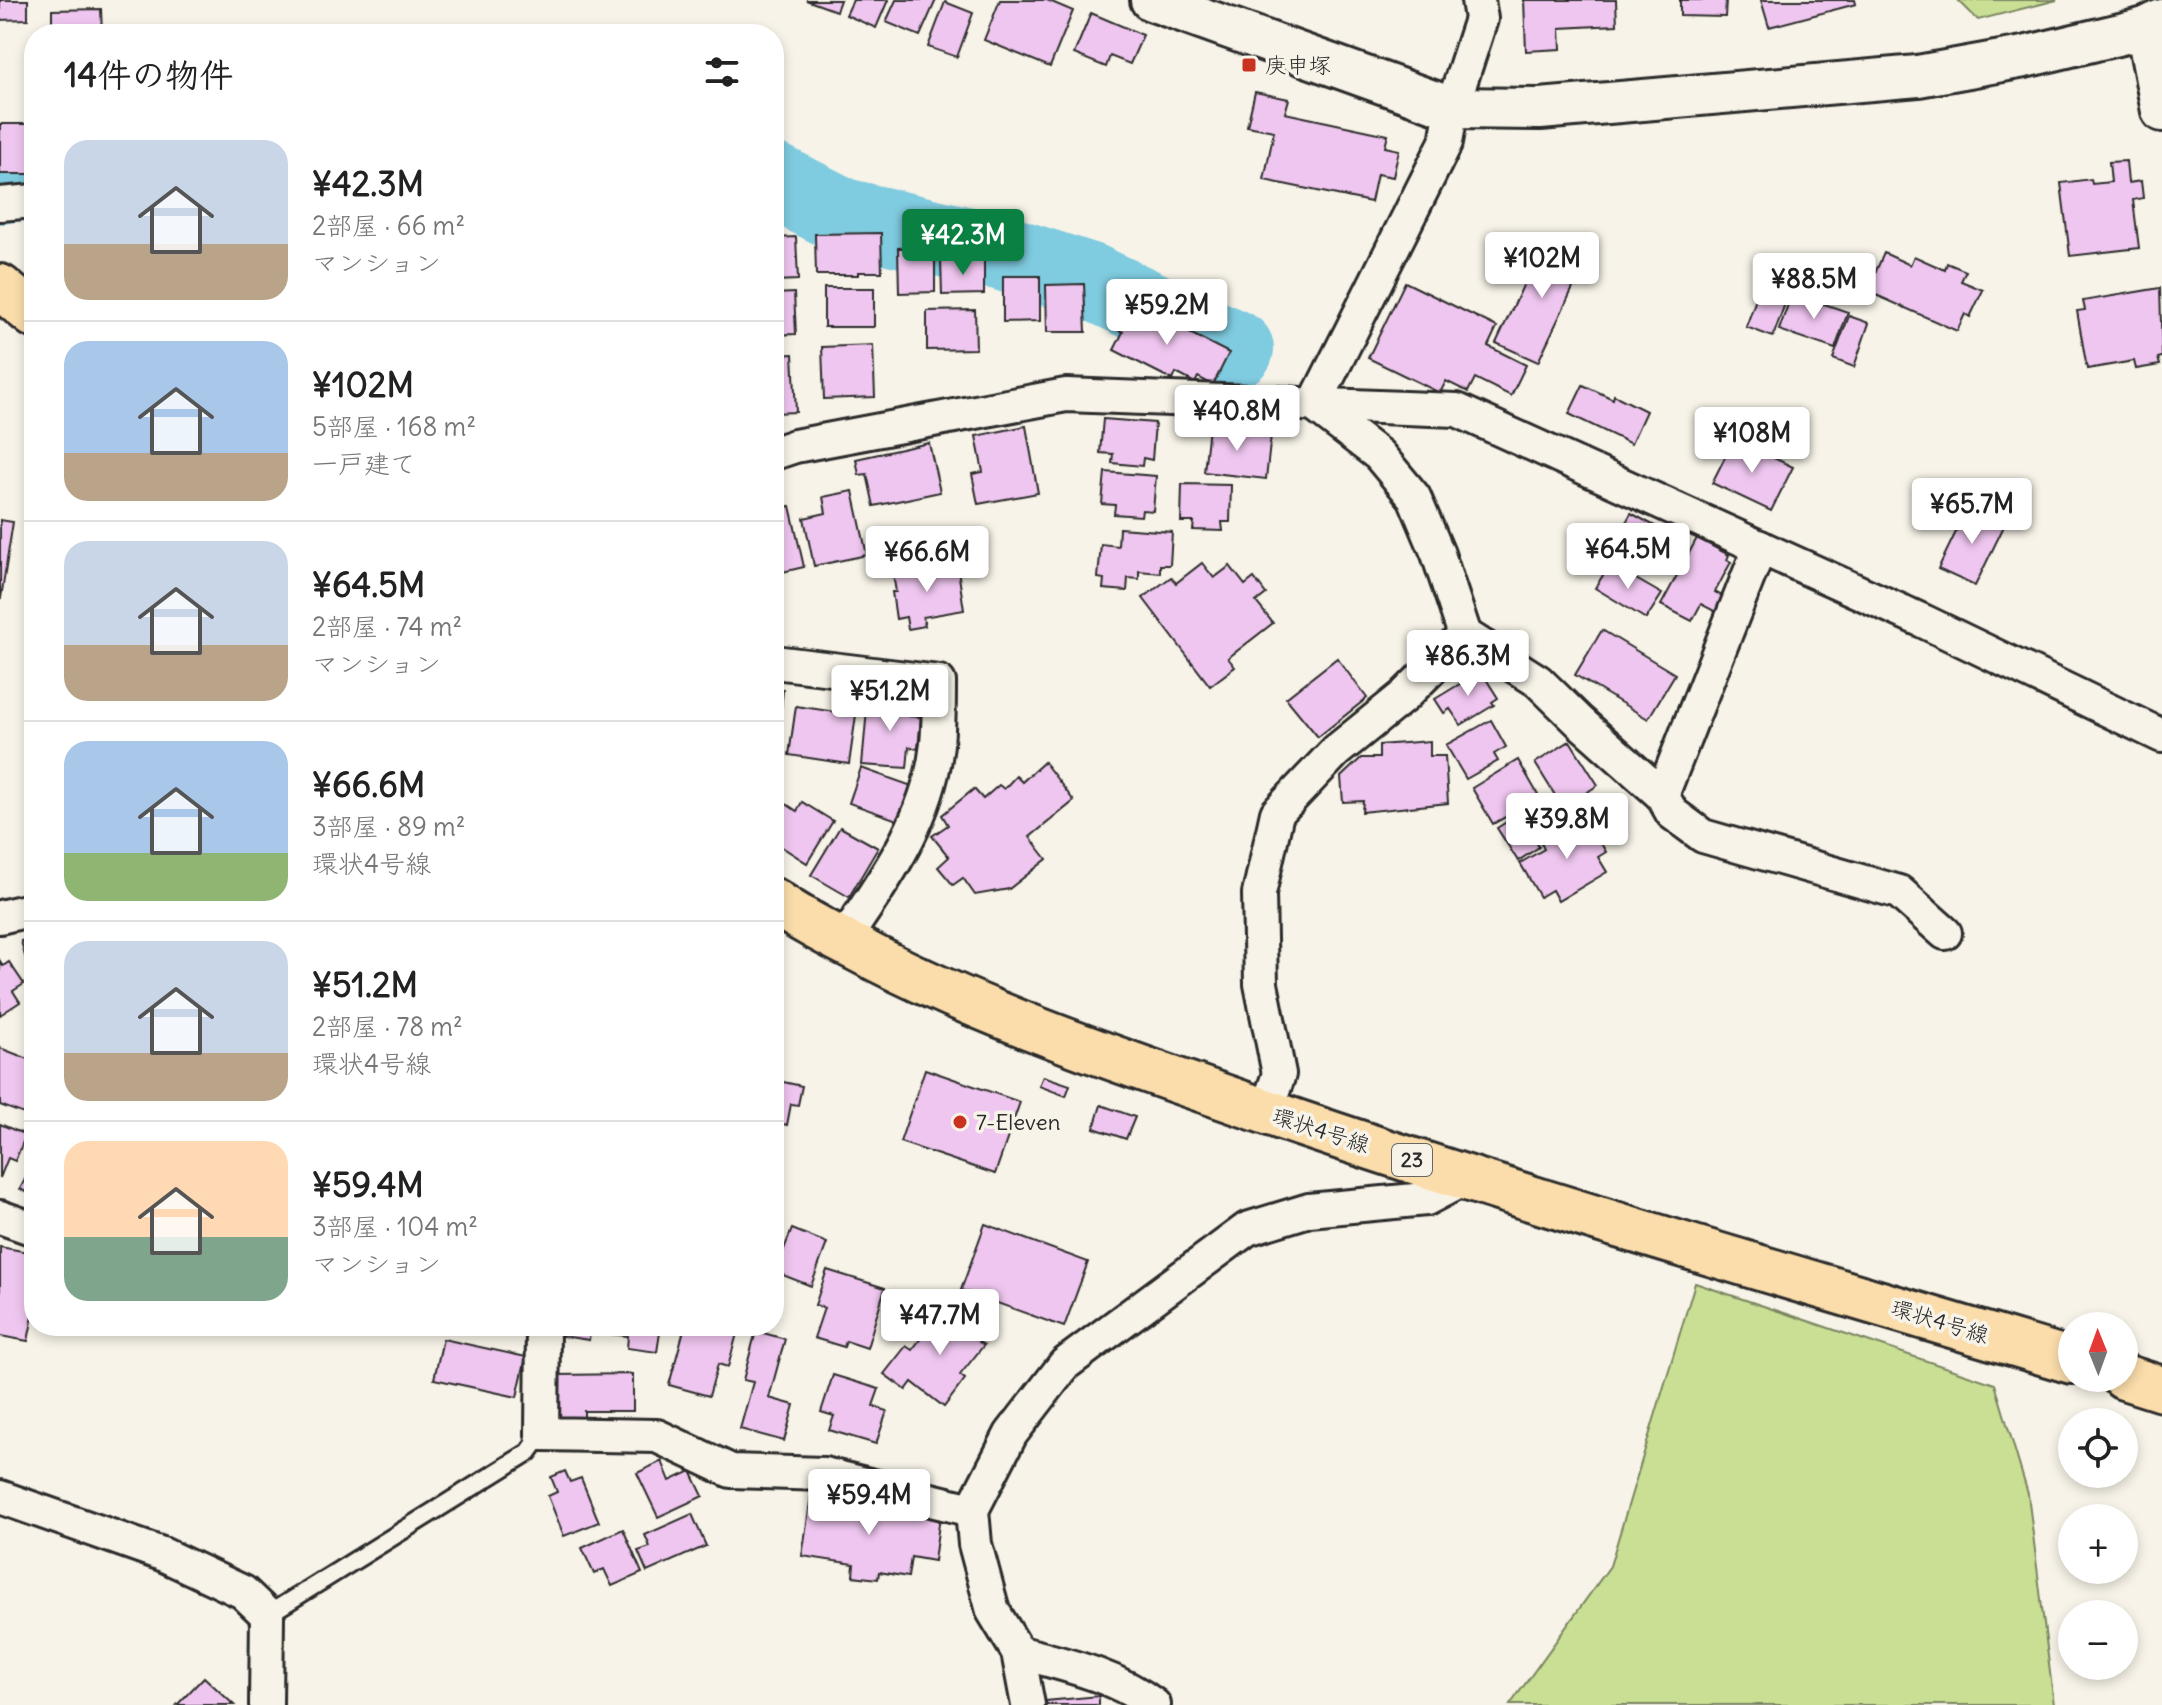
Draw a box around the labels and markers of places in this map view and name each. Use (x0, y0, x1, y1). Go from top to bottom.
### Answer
place label: 庚申塚 (1265, 51, 1331, 79)
marker: 庚申塚 (1240, 56, 1258, 74)
pin: ¥42.3M (898, 209, 1028, 277)
pin: ¥102M (1486, 232, 1598, 300)
pin: ¥88.5M (1749, 253, 1879, 321)
pin: ¥59.2M (1102, 279, 1232, 347)
pin: ¥40.8M (1172, 385, 1302, 453)
pin: ¥108M (1696, 407, 1808, 475)
pin: ¥65.7M (1907, 478, 2037, 546)
pin: ¥64.5M (1563, 523, 1693, 591)
pin: ¥66.6M (862, 526, 992, 594)
pin: ¥86.3M (1403, 630, 1533, 698)
pin: ¥51.2M (825, 665, 955, 733)
pin: ¥39.8M (1502, 793, 1632, 861)
place label: 7-Eleven (976, 1108, 1060, 1136)
marker: 7-Eleven (951, 1113, 969, 1131)
pin: ¥47.7M (875, 1289, 1005, 1357)
pin: ¥59.4M (804, 1469, 934, 1537)

